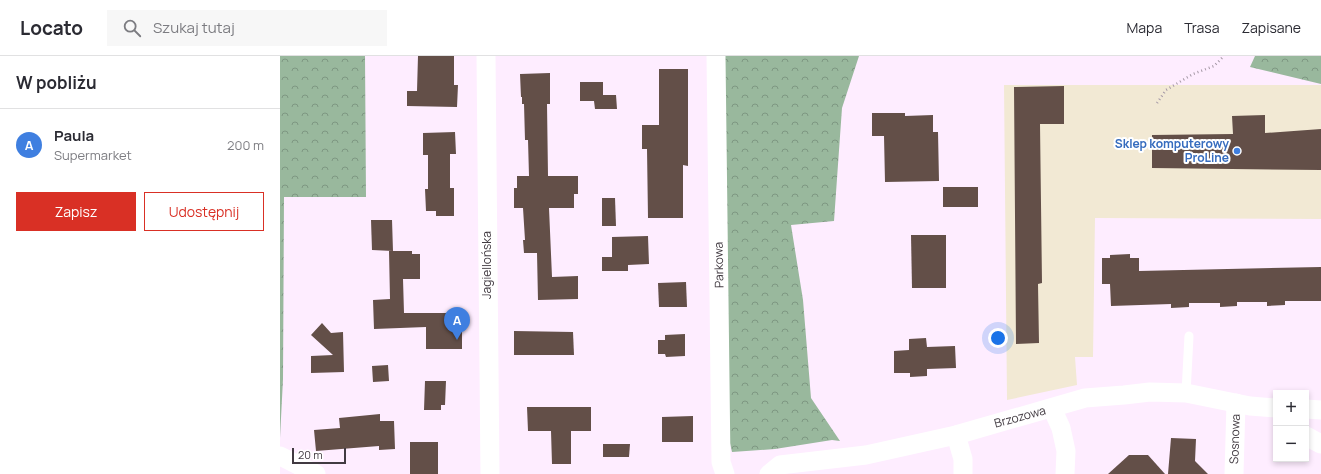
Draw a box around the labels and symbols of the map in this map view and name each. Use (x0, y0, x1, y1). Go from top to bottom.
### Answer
place label: Sklep komputerowy ProLine (1115, 135, 1229, 166)
marker: Sklep komputerowy ProLine (1232, 146, 1242, 156)
street label: Jagiellońska (478, 231, 495, 299)
street label: Parkowa (710, 242, 727, 288)
pin: A (444, 307, 470, 340)
your location (988, 328, 1008, 348)
street label: Brzozowa (992, 401, 1048, 432)
street label: Sosnowa (1225, 414, 1244, 464)
scale bar (292, 446, 346, 465)

